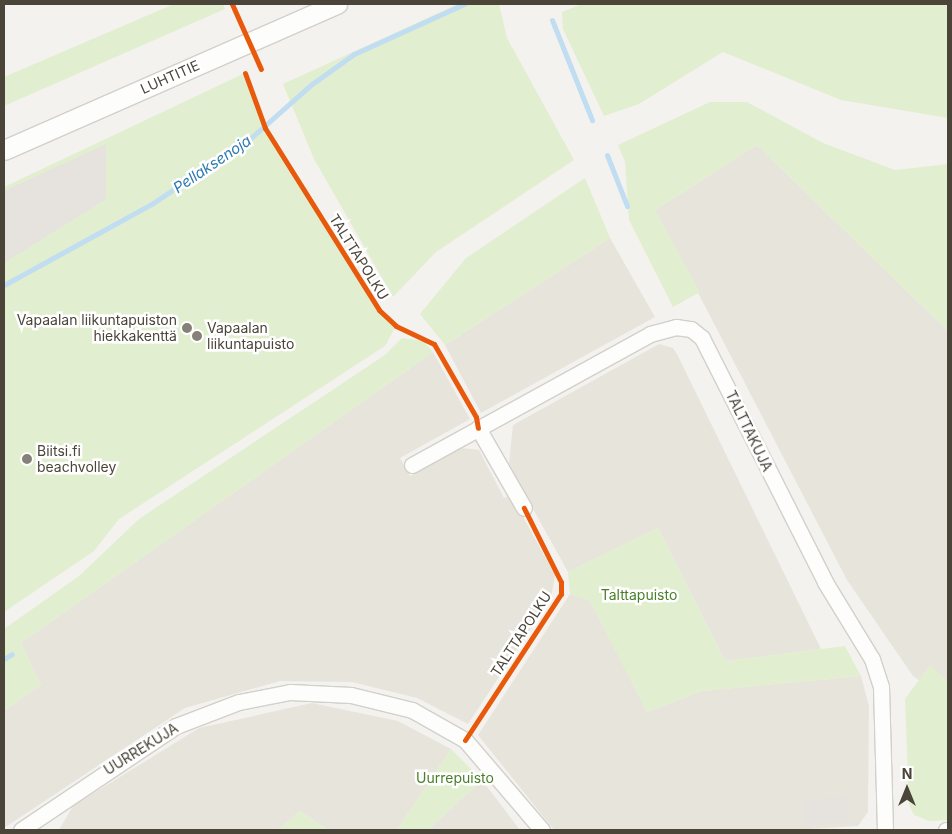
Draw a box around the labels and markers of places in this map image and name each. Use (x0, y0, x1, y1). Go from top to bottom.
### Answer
place label: Vapaalan liikuntapuiston hiekkakenttä (17, 312, 177, 344)
place label: Vapaalan liikuntapuisto (207, 320, 294, 352)
marker: Vapaalan liikuntapuiston hiekkakenttä (181, 322, 193, 334)
marker: Vapaalan liikuntapuisto (191, 330, 203, 342)
place label: Biitsi.fi beachvolley (37, 443, 116, 476)
marker: Biitsi.fi beachvolley (21, 453, 33, 465)

